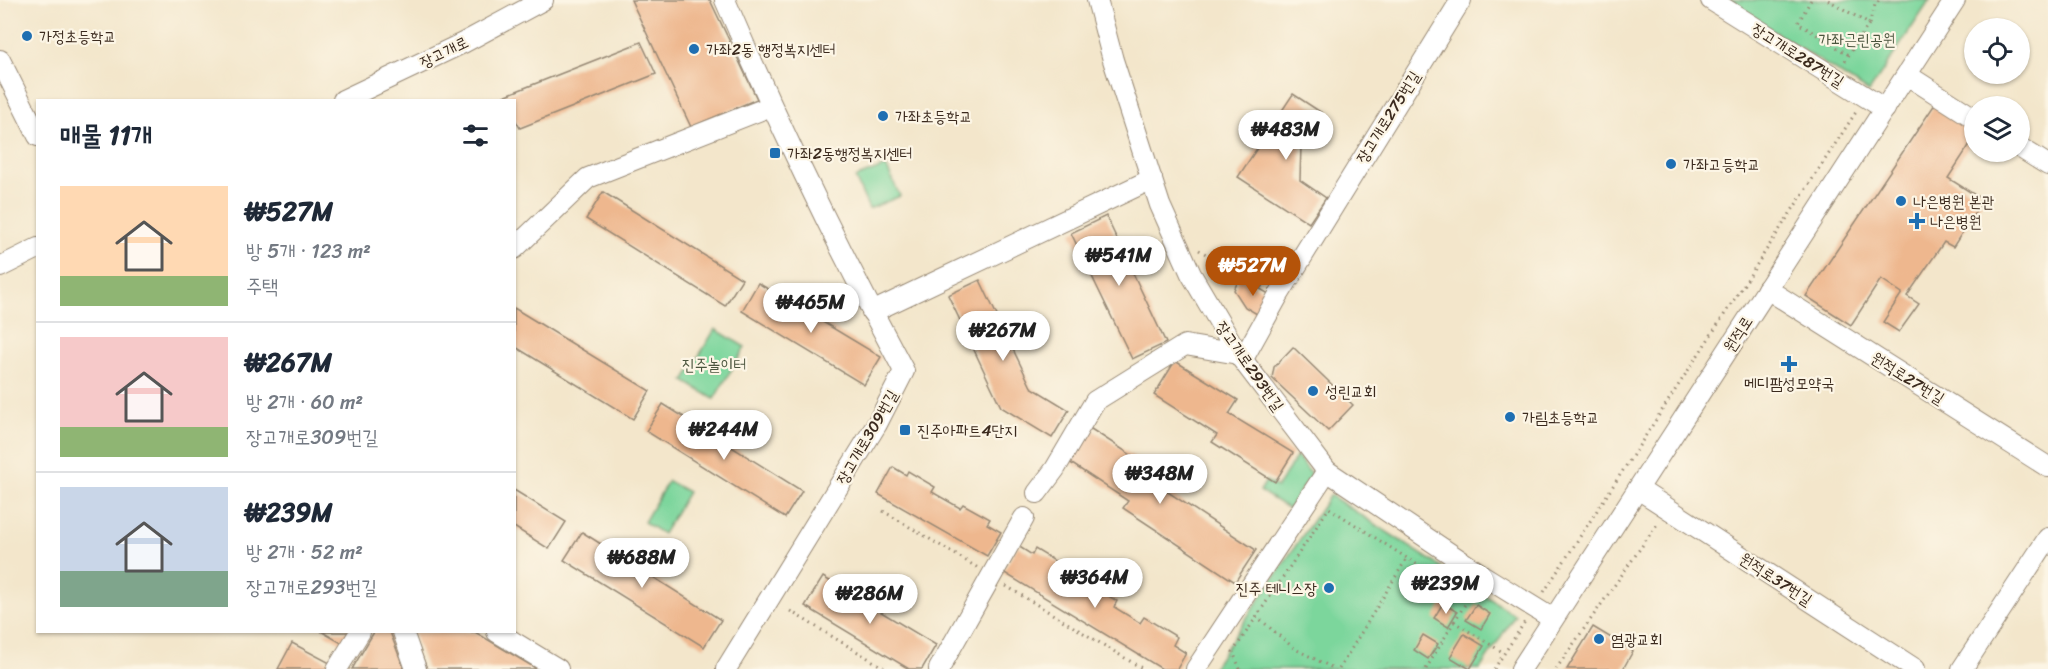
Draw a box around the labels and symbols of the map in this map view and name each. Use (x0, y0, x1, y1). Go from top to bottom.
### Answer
street label: 장고개로287번길 (1746, 15, 1850, 95)
place label: 가정초등학교 (39, 22, 116, 51)
park label: 가좌근린공원 (1818, 25, 1896, 54)
street label: 장고개로 (414, 28, 474, 76)
marker: 가정초등학교 (20, 29, 34, 43)
place label: 가좌2동 행정복지센터 (706, 35, 835, 64)
marker: 가좌2동 행정복지센터 (687, 42, 701, 56)
street label: 장고개로275번길 (1348, 65, 1428, 169)
place label: 가좌초등학교 (895, 102, 972, 131)
marker: 가좌초등학교 (876, 109, 890, 123)
pin: ₩483M (1244, 110, 1328, 161)
place label: 가좌2동행정복지센터 (787, 139, 912, 168)
marker: 가좌2동행정복지센터 (768, 146, 782, 160)
place label: 가좌고등학교 (1683, 150, 1760, 179)
marker: 가좌고등학교 (1664, 157, 1678, 171)
place label: 나은병원 본관 (1913, 187, 1995, 216)
marker: 나은병원 본관 (1894, 194, 1908, 208)
place label: 나은병원 (1930, 207, 1982, 236)
marker: 나은병원 (1908, 212, 1926, 230)
pin: ₩541M (1077, 236, 1161, 287)
pin: ₩527M (1211, 246, 1295, 297)
pin: ₩465M (769, 283, 853, 334)
street label: 원적로 (1715, 310, 1761, 358)
pin: ₩267M (961, 311, 1045, 362)
street label: 장고개로293번길 (1208, 315, 1292, 417)
street label: 원적로27번길 (1865, 344, 1951, 412)
park label: 진주놀이터 (682, 350, 746, 379)
marker: 메디팜성모약국 (1782, 357, 1796, 371)
place label: 메디팜성모약국 (1744, 369, 1834, 398)
place label: 성린교회 (1325, 377, 1377, 406)
street label: 장고개로309번길 (828, 384, 906, 490)
marker: 성린교회 (1306, 384, 1320, 398)
place label: 가림초등학교 (1522, 403, 1599, 432)
pin: ₩244M (682, 410, 766, 461)
marker: 가림초등학교 (1503, 410, 1517, 424)
place label: 진주아파트4단지 (917, 416, 1017, 445)
marker: 진주아파트4단지 (898, 423, 912, 437)
pin: ₩348M (1118, 454, 1202, 505)
pin: ₩688M (600, 538, 684, 589)
street label: 원적로37번길 (1734, 544, 1819, 614)
pin: ₩364M (1053, 558, 1137, 609)
pin: ₩239M (1404, 564, 1488, 615)
pin: ₩286M (828, 574, 912, 625)
place label: 진주 테니스장 (1236, 574, 1317, 603)
marker: 진주 테니스장 (1322, 581, 1336, 595)
place label: 염광교회 (1611, 625, 1663, 654)
marker: 염광교회 (1592, 632, 1606, 646)

